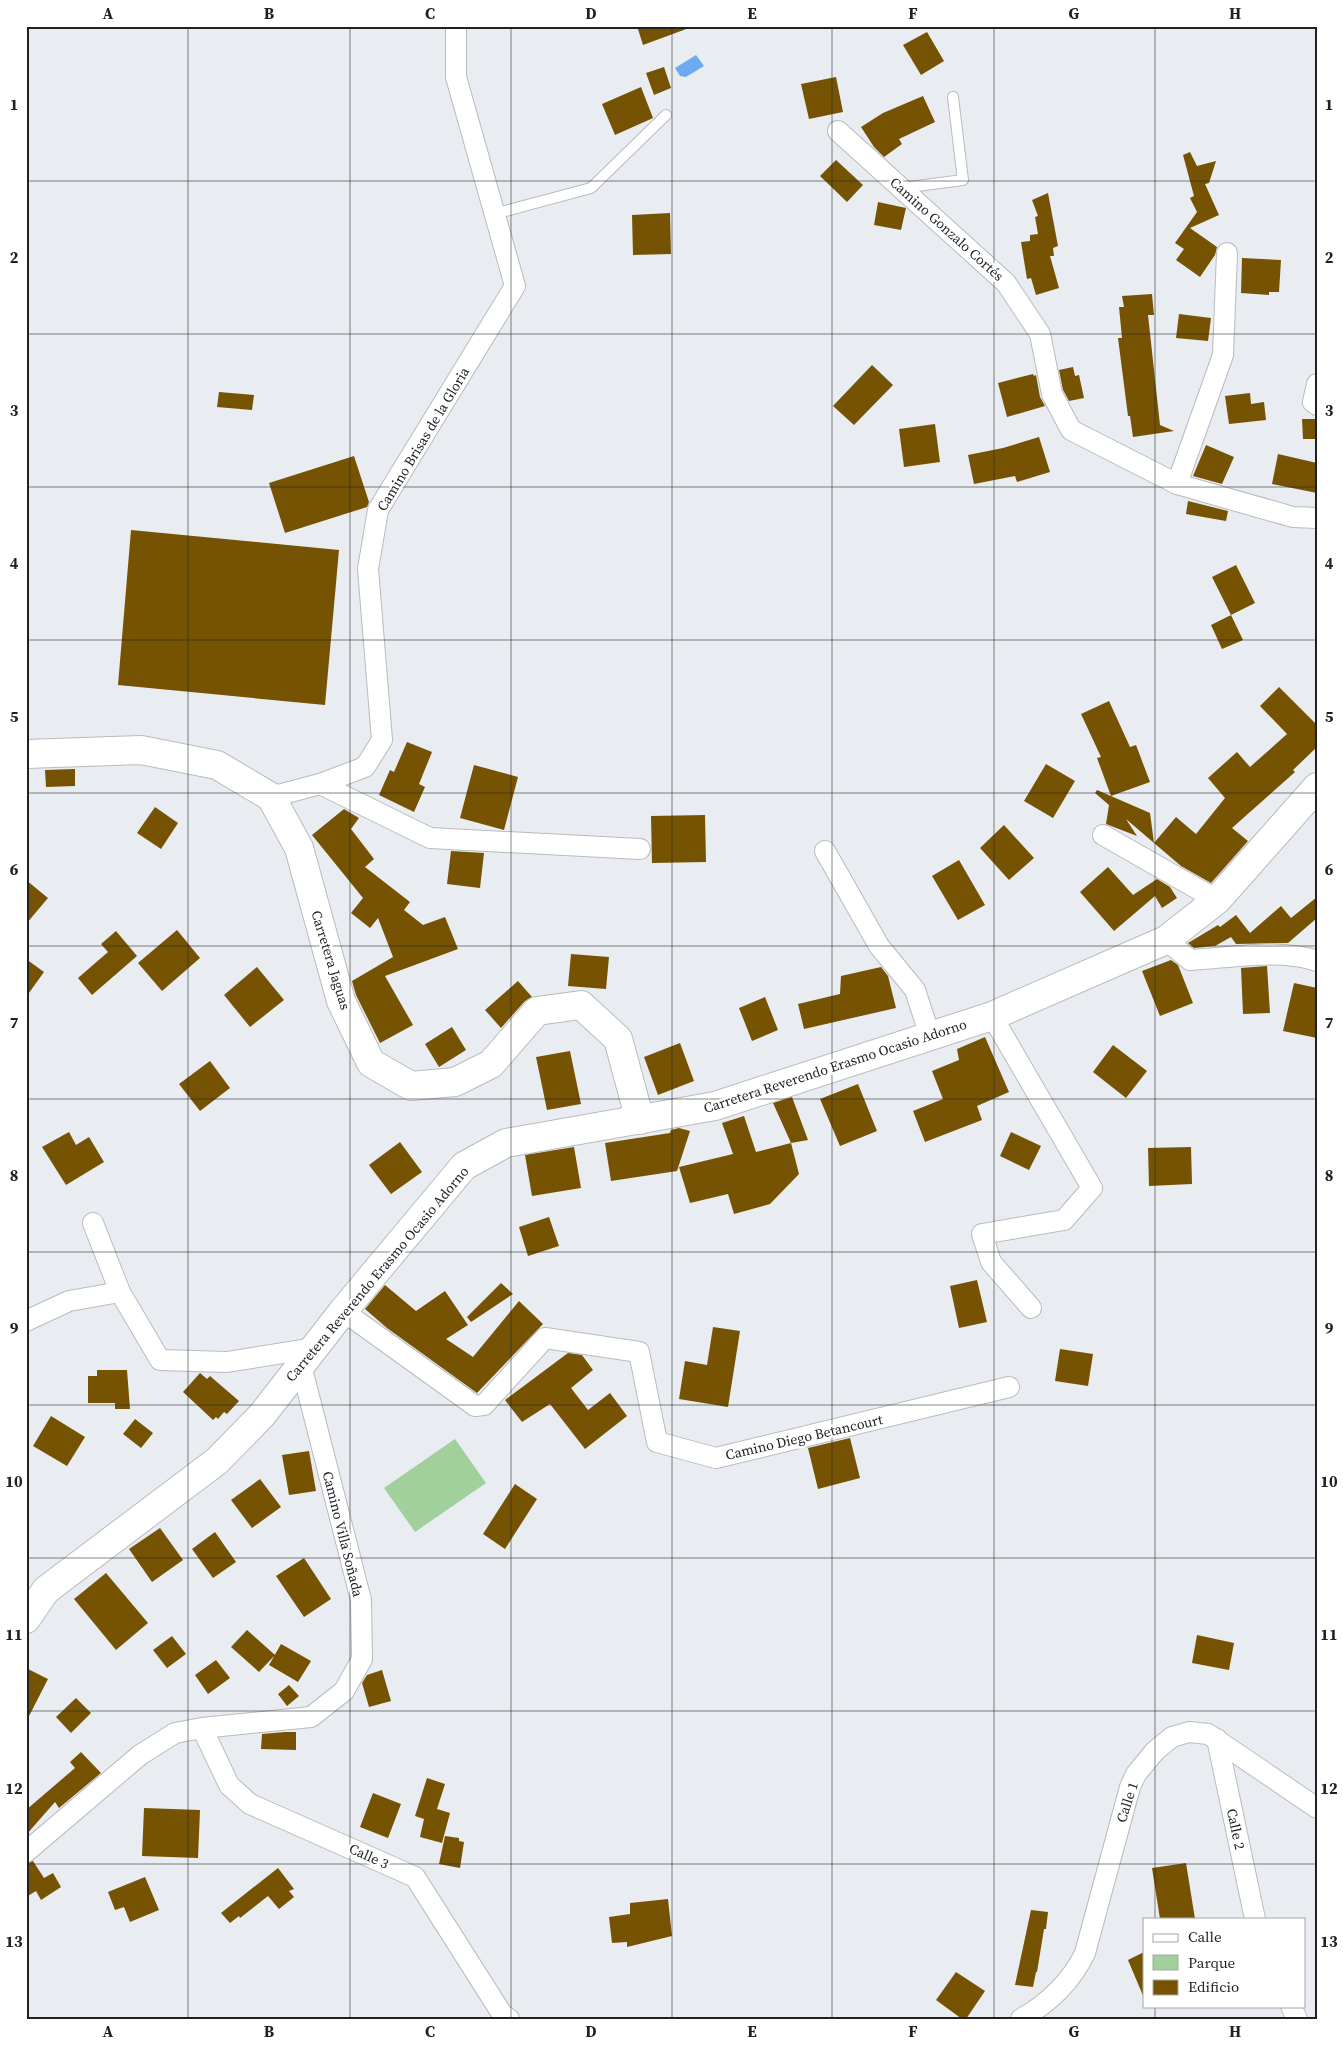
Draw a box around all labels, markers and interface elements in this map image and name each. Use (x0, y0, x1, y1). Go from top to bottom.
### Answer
text: A (103, 2, 114, 24)
text: B (264, 2, 275, 24)
text: C (425, 2, 435, 24)
text: D (585, 2, 597, 24)
text: E (747, 2, 757, 24)
text: F (908, 2, 918, 24)
text: G (1069, 2, 1080, 24)
text: H (1229, 2, 1241, 24)
text: 1 (10, 93, 18, 115)
text: 1 (1325, 93, 1333, 115)
street label: Camino Gonzalo Cortés (886, 172, 1008, 286)
text: 2 (10, 246, 19, 268)
text: 2 (1325, 246, 1334, 268)
street label: Camino Brisas de la Gloria (372, 362, 474, 515)
text: 3 (10, 399, 19, 421)
text: 3 (1325, 399, 1334, 421)
text: 4 (10, 552, 19, 574)
text: 4 (1325, 552, 1334, 574)
text: 5 (10, 705, 19, 727)
text: 5 (1325, 705, 1334, 727)
text: 6 (10, 858, 19, 880)
text: 6 (1325, 858, 1334, 880)
street label: Carretera Jaguas (306, 908, 356, 1012)
text: 7 (10, 1011, 19, 1033)
text: 7 (1325, 1011, 1334, 1033)
street label: Carretera Reverendo Erasmo Ocasio Adorno (701, 1014, 969, 1118)
street label: Carretera Reverendo Erasmo Ocasio Adorno (281, 1162, 473, 1386)
text: 8 (10, 1164, 18, 1186)
text: 8 (1325, 1164, 1333, 1186)
text: 9 (10, 1317, 19, 1339)
text: 9 (1325, 1317, 1334, 1339)
street label: Camino Diego Betancourt (723, 1409, 885, 1465)
street label: Camino Villa Soñada (318, 1469, 369, 1600)
text: 10 (5, 1470, 23, 1492)
text: 10 (1320, 1470, 1338, 1492)
text: 11 (5, 1623, 23, 1645)
text: 11 (1320, 1623, 1338, 1645)
text: 12 (5, 1777, 23, 1799)
text: 12 (1320, 1777, 1338, 1799)
street label: Calle 1 (1111, 1779, 1143, 1825)
street label: Calle 2 (1222, 1807, 1250, 1851)
street label: Calle 3 (346, 1838, 392, 1874)
legend (1143, 1918, 1306, 2008)
text: Calle (1188, 1926, 1222, 1947)
text: 13 (5, 1930, 23, 1952)
text: 13 (1320, 1930, 1338, 1952)
text: Parque (1188, 1952, 1236, 1973)
text: Edificio (1188, 1976, 1239, 1997)
text: A (103, 2020, 114, 2042)
text: B (264, 2020, 275, 2042)
text: C (425, 2020, 435, 2042)
text: D (585, 2020, 597, 2042)
text: E (747, 2020, 757, 2042)
text: F (908, 2020, 918, 2042)
text: G (1069, 2020, 1080, 2042)
text: H (1229, 2020, 1241, 2042)

